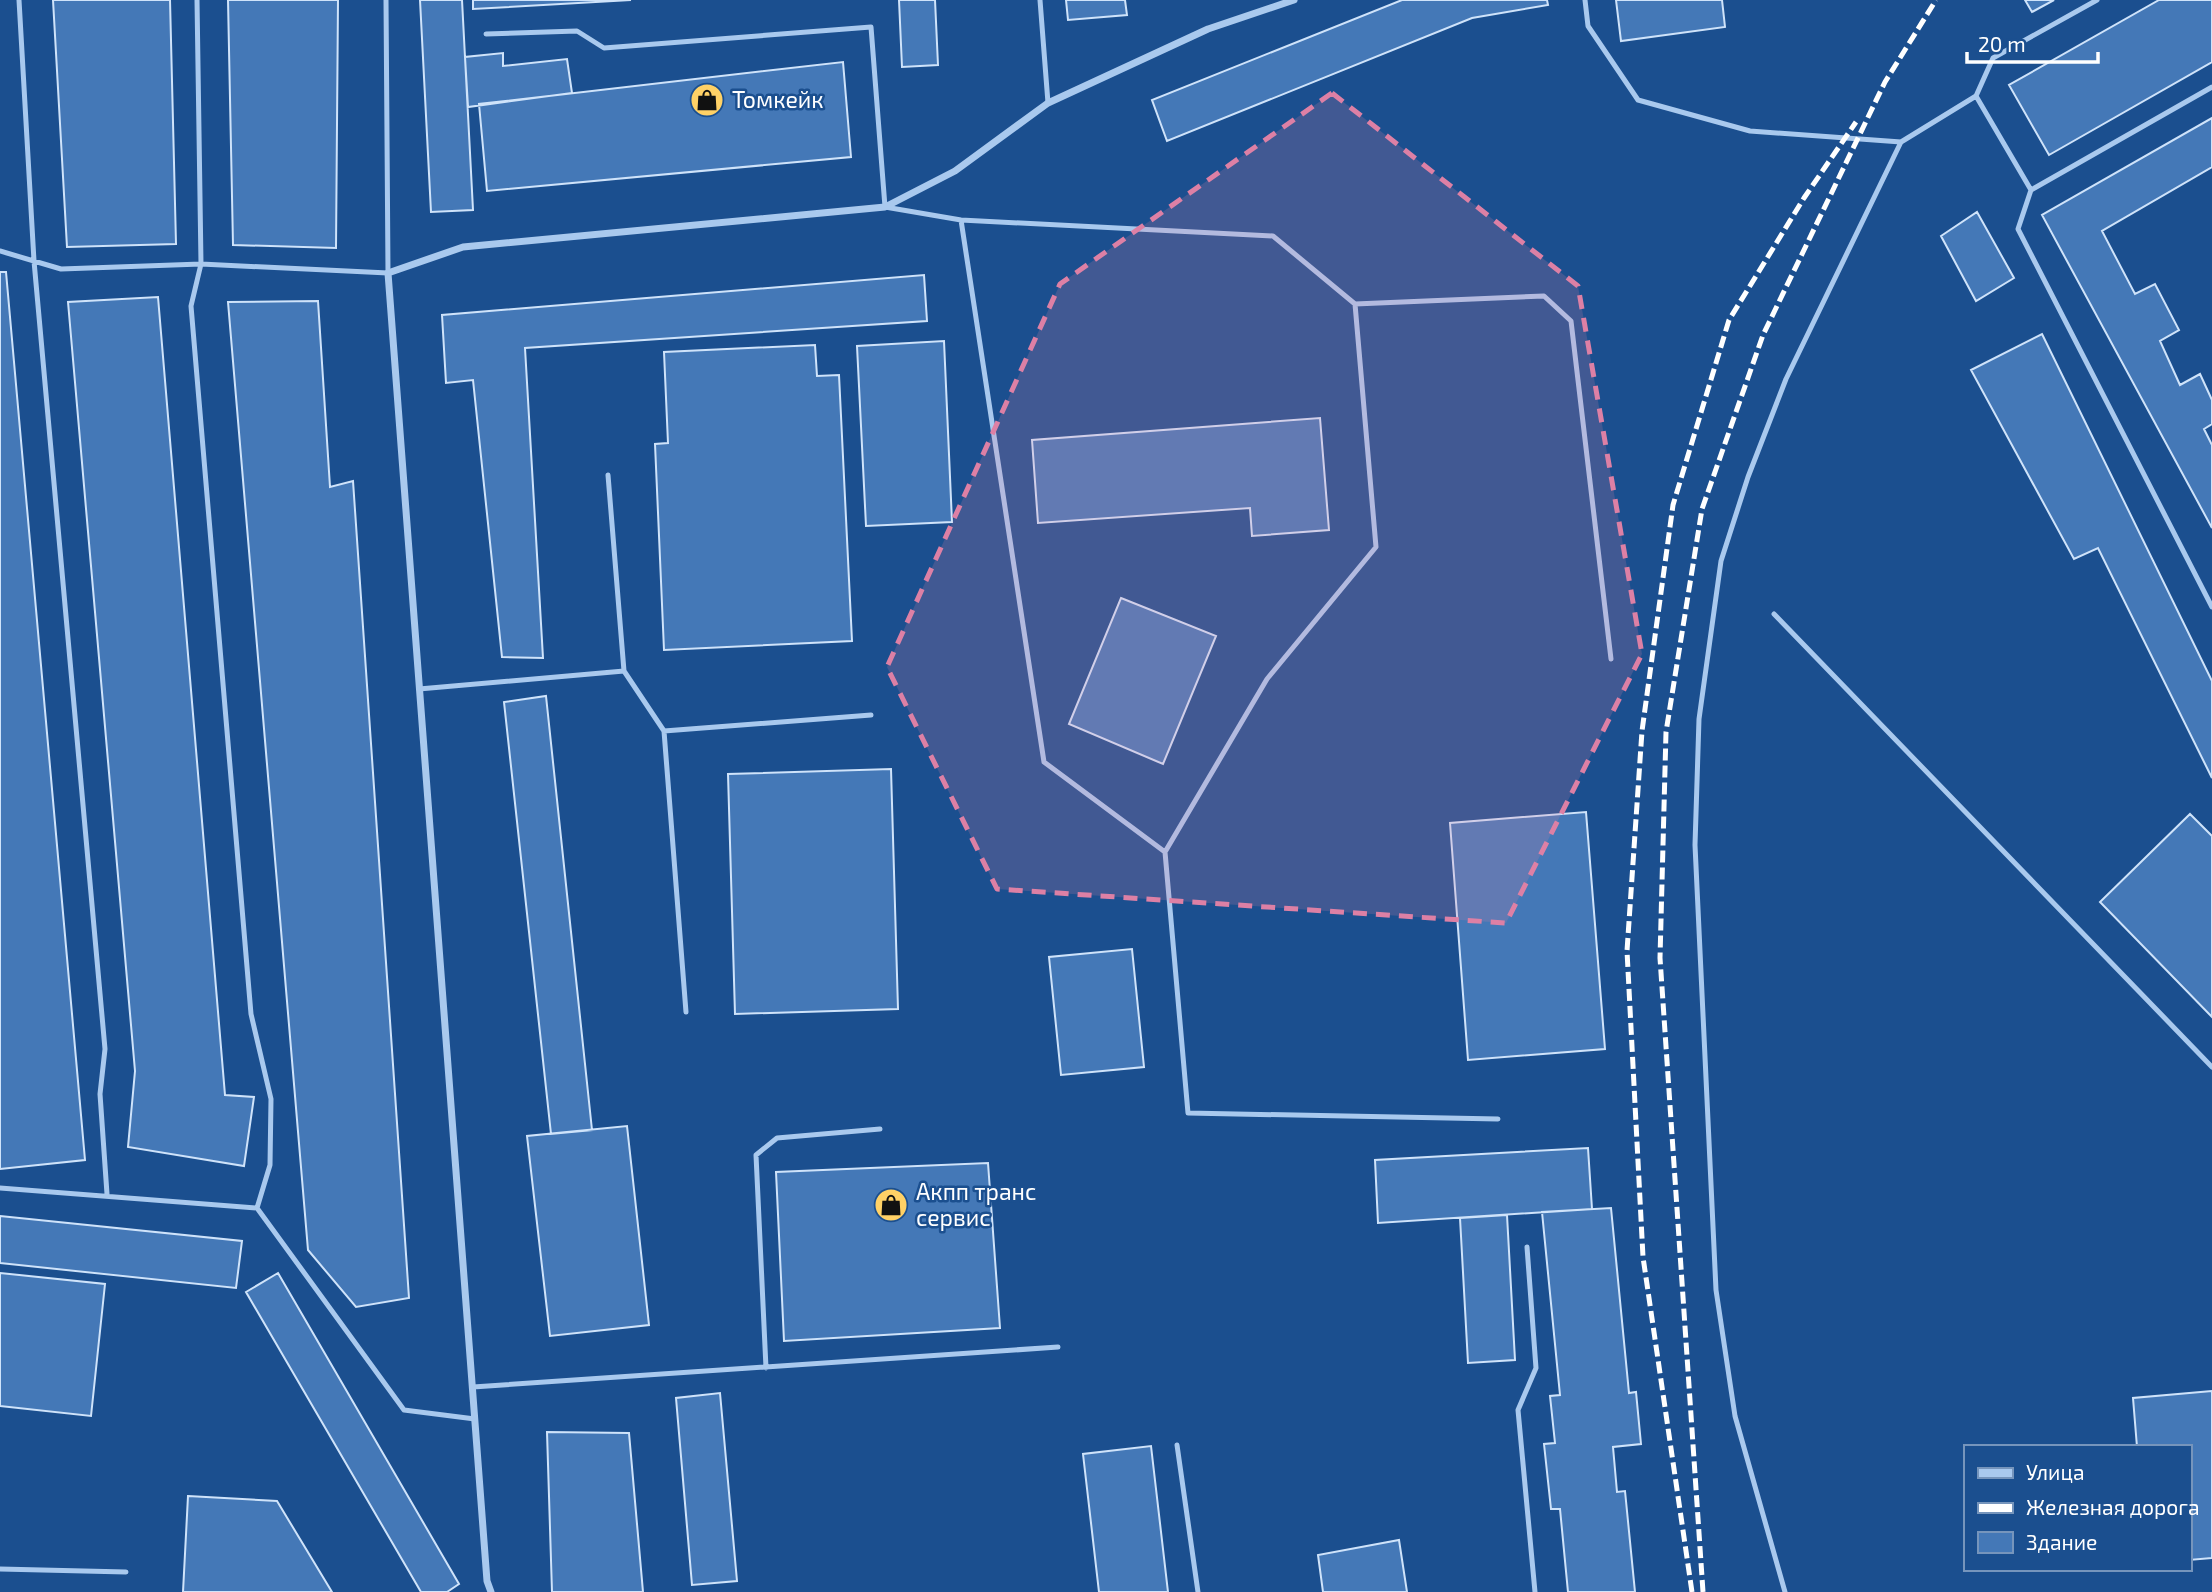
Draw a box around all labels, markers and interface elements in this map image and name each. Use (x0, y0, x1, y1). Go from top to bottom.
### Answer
scale bar (1967, 21, 2098, 65)
text: 20 m (1978, 31, 2026, 56)
shop icon: Томкейк (688, 81, 726, 119)
place label: Томкейк (732, 85, 824, 113)
place label: Акпп транс сервис (916, 1177, 1036, 1231)
shop icon: Акпп транс сервис (872, 1186, 910, 1224)
legend (1964, 1445, 2191, 1571)
text: Улица (2026, 1459, 2085, 1484)
text: Железная дорога (2026, 1494, 2199, 1519)
text: Здание (2026, 1529, 2097, 1554)

